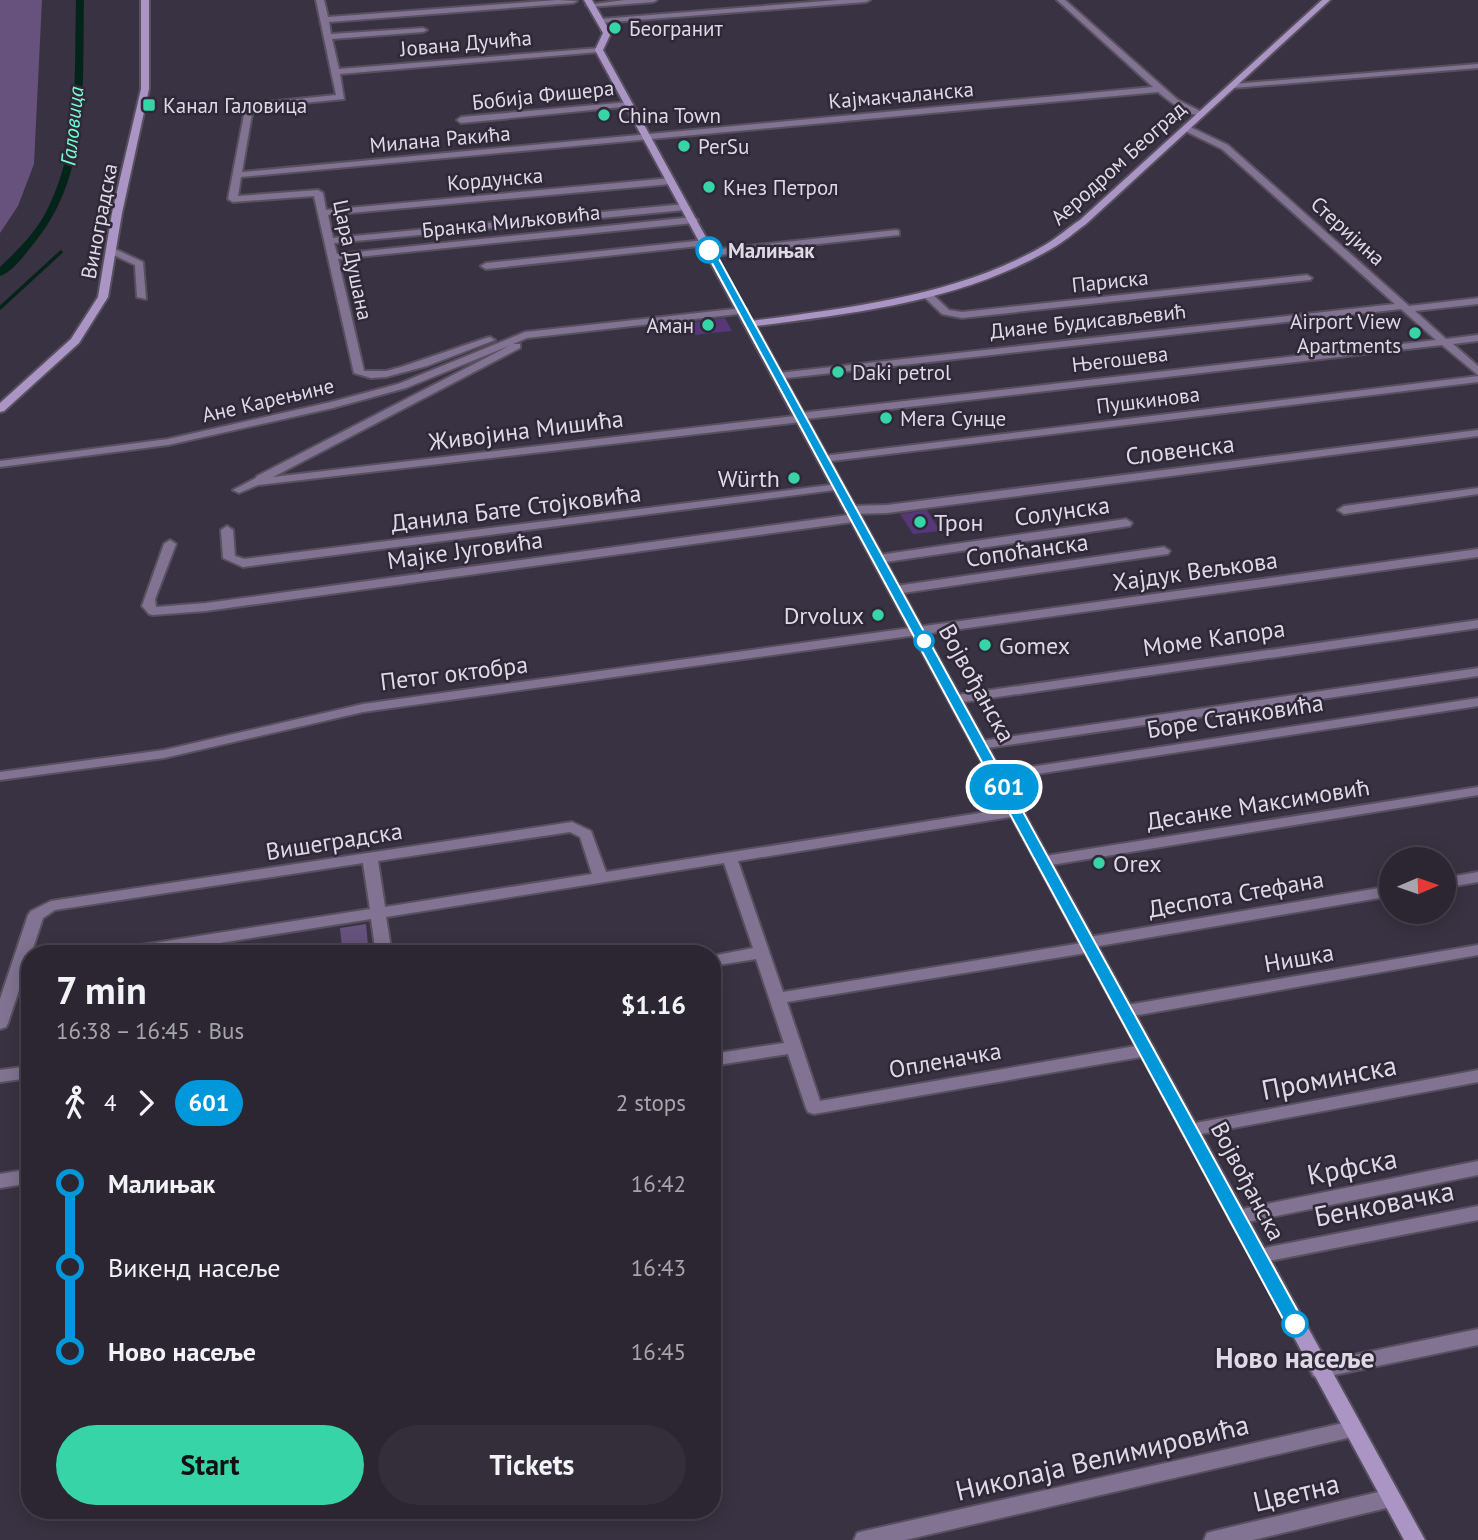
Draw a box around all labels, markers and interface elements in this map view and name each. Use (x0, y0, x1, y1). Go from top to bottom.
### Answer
place label: Београнит (629, 15, 724, 42)
marker: Београнит (607, 20, 623, 36)
street label: Јована Дучића (398, 24, 533, 62)
street label: Бобија Фишера (471, 74, 615, 116)
street label: Кајмакчаланска (827, 75, 975, 115)
water label: Галовица (54, 84, 90, 167)
place label: Канал Галовица (163, 92, 307, 119)
street label: Аеродром Београд (1045, 95, 1191, 231)
marker: Канал Галовица (141, 97, 157, 113)
place label: China Town (618, 102, 721, 129)
marker: China Town (596, 107, 612, 123)
street label: Милана Ракића (368, 119, 512, 159)
place label: PerSu (698, 133, 749, 160)
marker: PerSu (676, 138, 692, 154)
street label: Виноградска (75, 161, 123, 281)
street label: Кордунска (446, 161, 544, 197)
place label: Кнез Петрол (723, 174, 839, 201)
marker: Кнез Петрол (701, 179, 717, 195)
street label: Стеријина (1305, 191, 1391, 271)
street label: Цара Душана (327, 197, 379, 323)
street label: Бранка Миљковића (421, 198, 601, 244)
marker: Малињак (696, 237, 722, 263)
place label: Малињак (728, 237, 815, 264)
street label: Париска (1070, 264, 1150, 298)
street label: Диане Будисављевић (989, 297, 1187, 345)
place label: Airport View Apartments (1290, 308, 1402, 359)
place label: Аман (646, 312, 694, 339)
marker: Аман (700, 317, 716, 333)
marker: Airport View Apartments (1407, 325, 1423, 341)
street label: Његошева (1070, 340, 1170, 378)
place label: Daki petrol (852, 359, 951, 386)
marker: Daki petrol (830, 364, 846, 380)
street label: Ане Карењине (199, 372, 337, 428)
street label: Пушкинова (1095, 380, 1201, 420)
street label: Живојина Мишића (426, 403, 625, 457)
place label: Мега Сунце (900, 405, 1006, 432)
marker: Мега Сунце (878, 410, 894, 426)
street label: Словенска (1124, 428, 1236, 472)
place label: Würth (718, 463, 780, 494)
marker: Würth (786, 470, 802, 486)
street label: Данила Бате Стојковића (389, 477, 643, 539)
street label: Солунска (1012, 489, 1112, 533)
place label: Трон (934, 507, 984, 538)
marker: Трон (912, 514, 928, 530)
street label: Мајке Југовића (385, 524, 545, 576)
street label: Сопоћанска (964, 526, 1090, 574)
street label: Хајдук Вељкова (1110, 544, 1280, 598)
place label: Drvolux (784, 600, 864, 631)
marker: Drvolux (870, 607, 886, 623)
street label: Моме Капора (1141, 613, 1287, 663)
street label: Војвођанска (932, 618, 1022, 748)
place label: Gomex (999, 630, 1070, 661)
unlabelled marker (914, 631, 934, 651)
marker: Gomex (977, 637, 993, 653)
street label: Петог октобра (378, 649, 530, 697)
street label: Боре Станковића (1144, 687, 1326, 745)
line badge: 601 (964, 764, 1044, 810)
text: 601 (984, 771, 1024, 802)
street label: Десанке Максимовић (1144, 771, 1372, 837)
street label: Вишеградска (263, 815, 405, 867)
north arrow (1379, 847, 1456, 924)
map controls (1379, 847, 1456, 924)
place label: Orex (1113, 848, 1162, 879)
marker: Orex (1091, 855, 1107, 871)
street label: Деспота Стефана (1146, 863, 1326, 925)
street label: Нишка (1262, 937, 1336, 979)
text: 7 min (56, 965, 147, 1014)
text: $1.16 (621, 988, 686, 1021)
text: 16:38 – 16:45 · Bus (56, 1016, 244, 1045)
street label: Опленачка (886, 1035, 1004, 1085)
street label: Проминска (1258, 1046, 1400, 1108)
icon: walk (56, 1084, 94, 1122)
icon: forward (127, 1084, 165, 1122)
text: 601 (189, 1087, 229, 1118)
text: 4 (104, 1088, 117, 1117)
text: 2 stops (616, 1088, 686, 1117)
street label: Војвођанска (1204, 1116, 1292, 1246)
street label: Крфска (1304, 1139, 1400, 1193)
text: Малињак (108, 1167, 215, 1200)
text: 16:42 (631, 1169, 686, 1198)
street label: Бенковачка (1311, 1171, 1457, 1235)
text: Викенд насеље (108, 1251, 280, 1284)
text: 16:43 (631, 1253, 686, 1282)
marker: Ново насеље (1282, 1311, 1308, 1337)
text: Ново насеље (108, 1335, 256, 1368)
text: 16:45 (631, 1337, 686, 1366)
place label: Ново насеље (1215, 1339, 1375, 1376)
street label: Николаја Велимировића (952, 1405, 1252, 1509)
button: Start (56, 1425, 364, 1505)
button: Tickets (378, 1425, 686, 1505)
street label: Цветна (1249, 1464, 1343, 1520)

